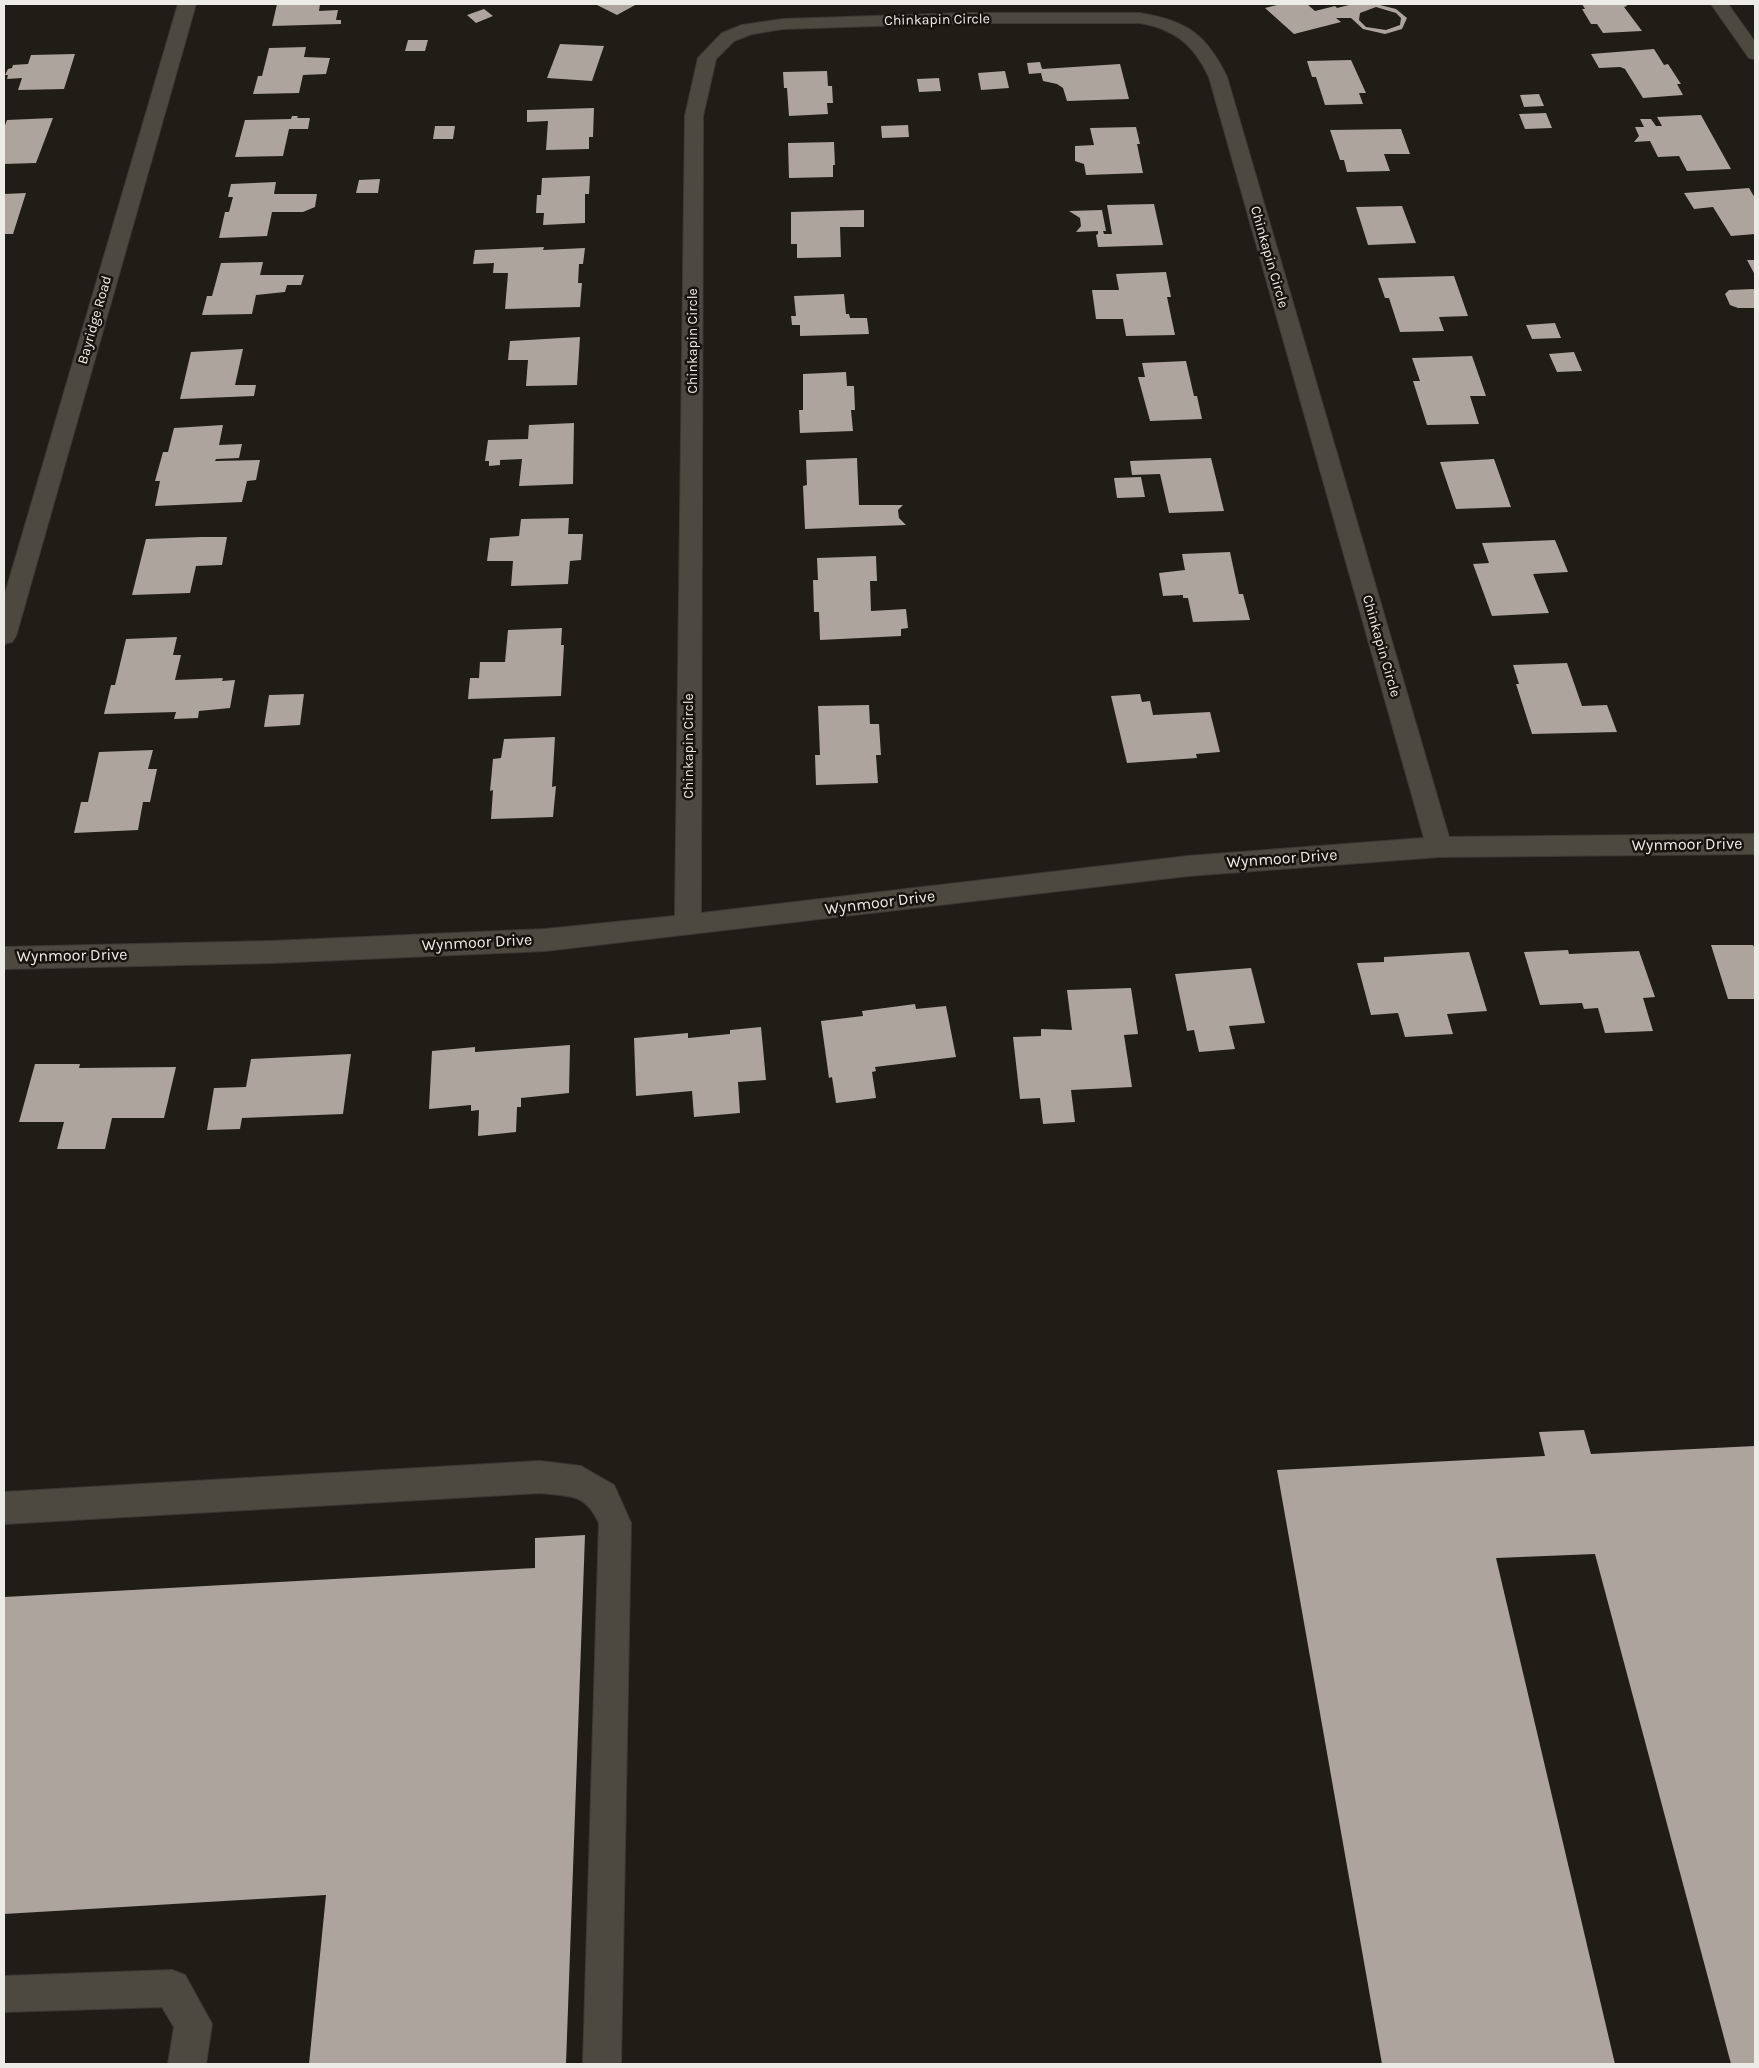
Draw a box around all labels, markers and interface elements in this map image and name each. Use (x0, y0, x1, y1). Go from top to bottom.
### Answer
street label: Chinkapin Circle (884, 11, 990, 29)
street label: Chinkapin Circle (1246, 204, 1292, 310)
street label: Bayridge Road (74, 274, 116, 366)
street label: Chinkapin Circle (685, 288, 701, 394)
street label: Chinkapin Circle (1358, 593, 1404, 699)
street label: Chinkapin Circle (681, 693, 697, 799)
street label: Wynmoor Drive (1631, 834, 1743, 856)
street label: Wynmoor Drive (1226, 846, 1338, 872)
street label: Wynmoor Drive (824, 887, 936, 919)
street label: Wynmoor Drive (421, 931, 533, 955)
street label: Wynmoor Drive (16, 945, 128, 967)

